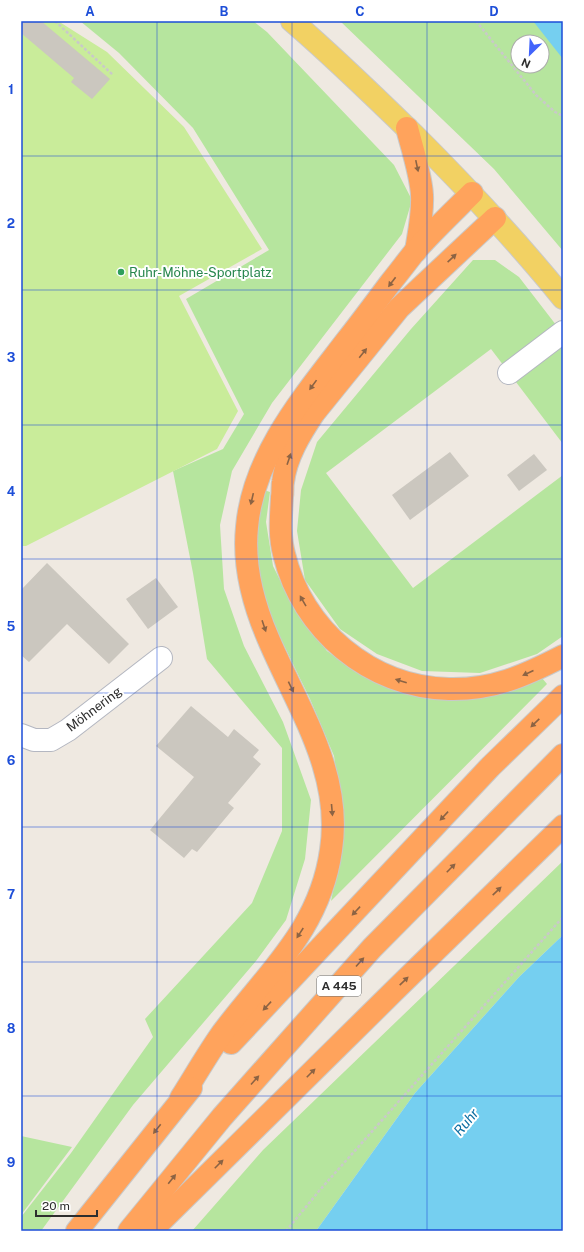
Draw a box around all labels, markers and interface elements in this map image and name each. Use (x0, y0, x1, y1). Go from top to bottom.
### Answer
text: A (85, 4, 95, 19)
text: B (220, 4, 229, 19)
text: C (355, 4, 365, 19)
text: D (489, 4, 499, 19)
north arrow (510, 34, 550, 74)
text: N (520, 56, 532, 70)
text: 1 (8, 82, 14, 97)
one-way arrow (414, 160, 420, 172)
text: 2 (7, 216, 15, 231)
one-way arrow (447, 253, 457, 263)
place label: Ruhr-Möhne-Sportplatz (129, 265, 272, 280)
marker: Ruhr-Möhne-Sportplatz (116, 267, 126, 277)
one-way arrow (388, 276, 396, 287)
one-way arrow (359, 347, 368, 358)
text: 3 (7, 350, 16, 365)
one-way arrow (309, 380, 318, 391)
one-way arrow (287, 452, 293, 464)
text: 4 (7, 484, 16, 499)
one-way arrow (249, 493, 255, 505)
one-way arrow (299, 595, 306, 607)
text: 5 (7, 619, 16, 634)
one-way arrow (261, 620, 267, 632)
one-way arrow (521, 670, 533, 676)
one-way arrow (395, 678, 407, 684)
one-way arrow (288, 681, 294, 693)
street label: Möhnering (63, 683, 125, 735)
one-way arrow (530, 718, 540, 728)
text: 6 (7, 753, 16, 768)
one-way arrow (329, 804, 336, 816)
one-way arrow (440, 811, 449, 821)
one-way arrow (446, 863, 456, 873)
one-way arrow (492, 886, 502, 896)
text: 7 (7, 887, 15, 902)
one-way arrow (351, 906, 361, 916)
one-way arrow (297, 927, 304, 939)
one-way arrow (356, 956, 365, 967)
road number: A 445 (317, 976, 361, 996)
one-way arrow (399, 976, 409, 986)
one-way arrow (262, 1001, 271, 1011)
text: 8 (7, 1021, 16, 1036)
one-way arrow (306, 1068, 316, 1078)
one-way arrow (251, 1074, 260, 1085)
water label: Ruhr (450, 1105, 482, 1139)
one-way arrow (153, 1124, 162, 1135)
text: 9 (7, 1155, 15, 1170)
one-way arrow (214, 1159, 224, 1169)
one-way arrow (167, 1174, 176, 1184)
scale bar (36, 1192, 97, 1218)
text: 20 m (42, 1199, 70, 1213)

